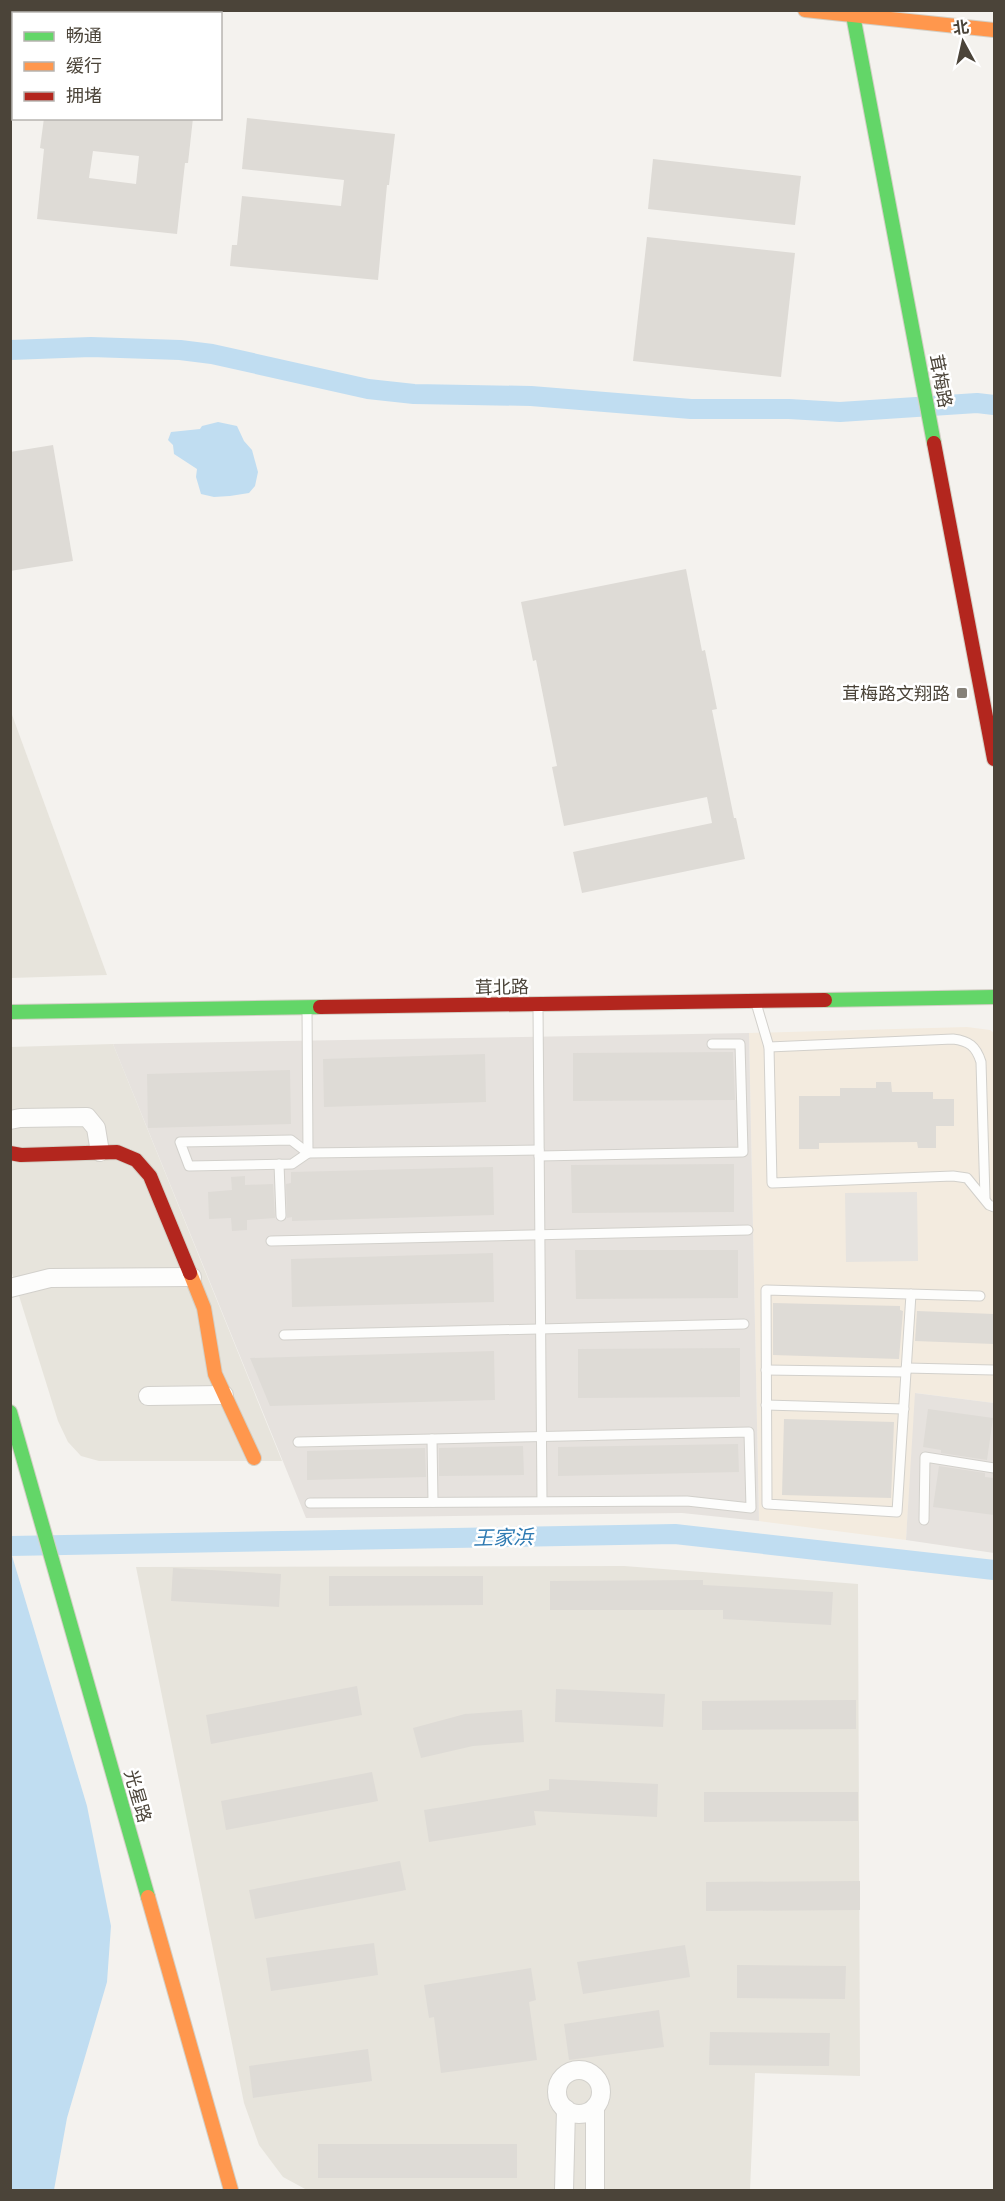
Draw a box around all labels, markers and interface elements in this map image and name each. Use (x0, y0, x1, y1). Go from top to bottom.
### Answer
legend (12, 12, 222, 120)
north arrow (933, 12, 993, 72)
text: 北 (952, 16, 970, 38)
text: 畅通 (66, 24, 102, 47)
text: 缓行 (66, 54, 102, 77)
text: 拥堵 (66, 84, 102, 107)
street label: 茸梅路 (925, 352, 957, 410)
place label: 茸梅路文翔路 (842, 682, 950, 705)
marker: 茸梅路文翔路 (955, 686, 969, 700)
street label: 茸北路 (475, 975, 529, 999)
water label: 王家浜 (473, 1523, 535, 1551)
street label: 光星路 (120, 1767, 156, 1825)

